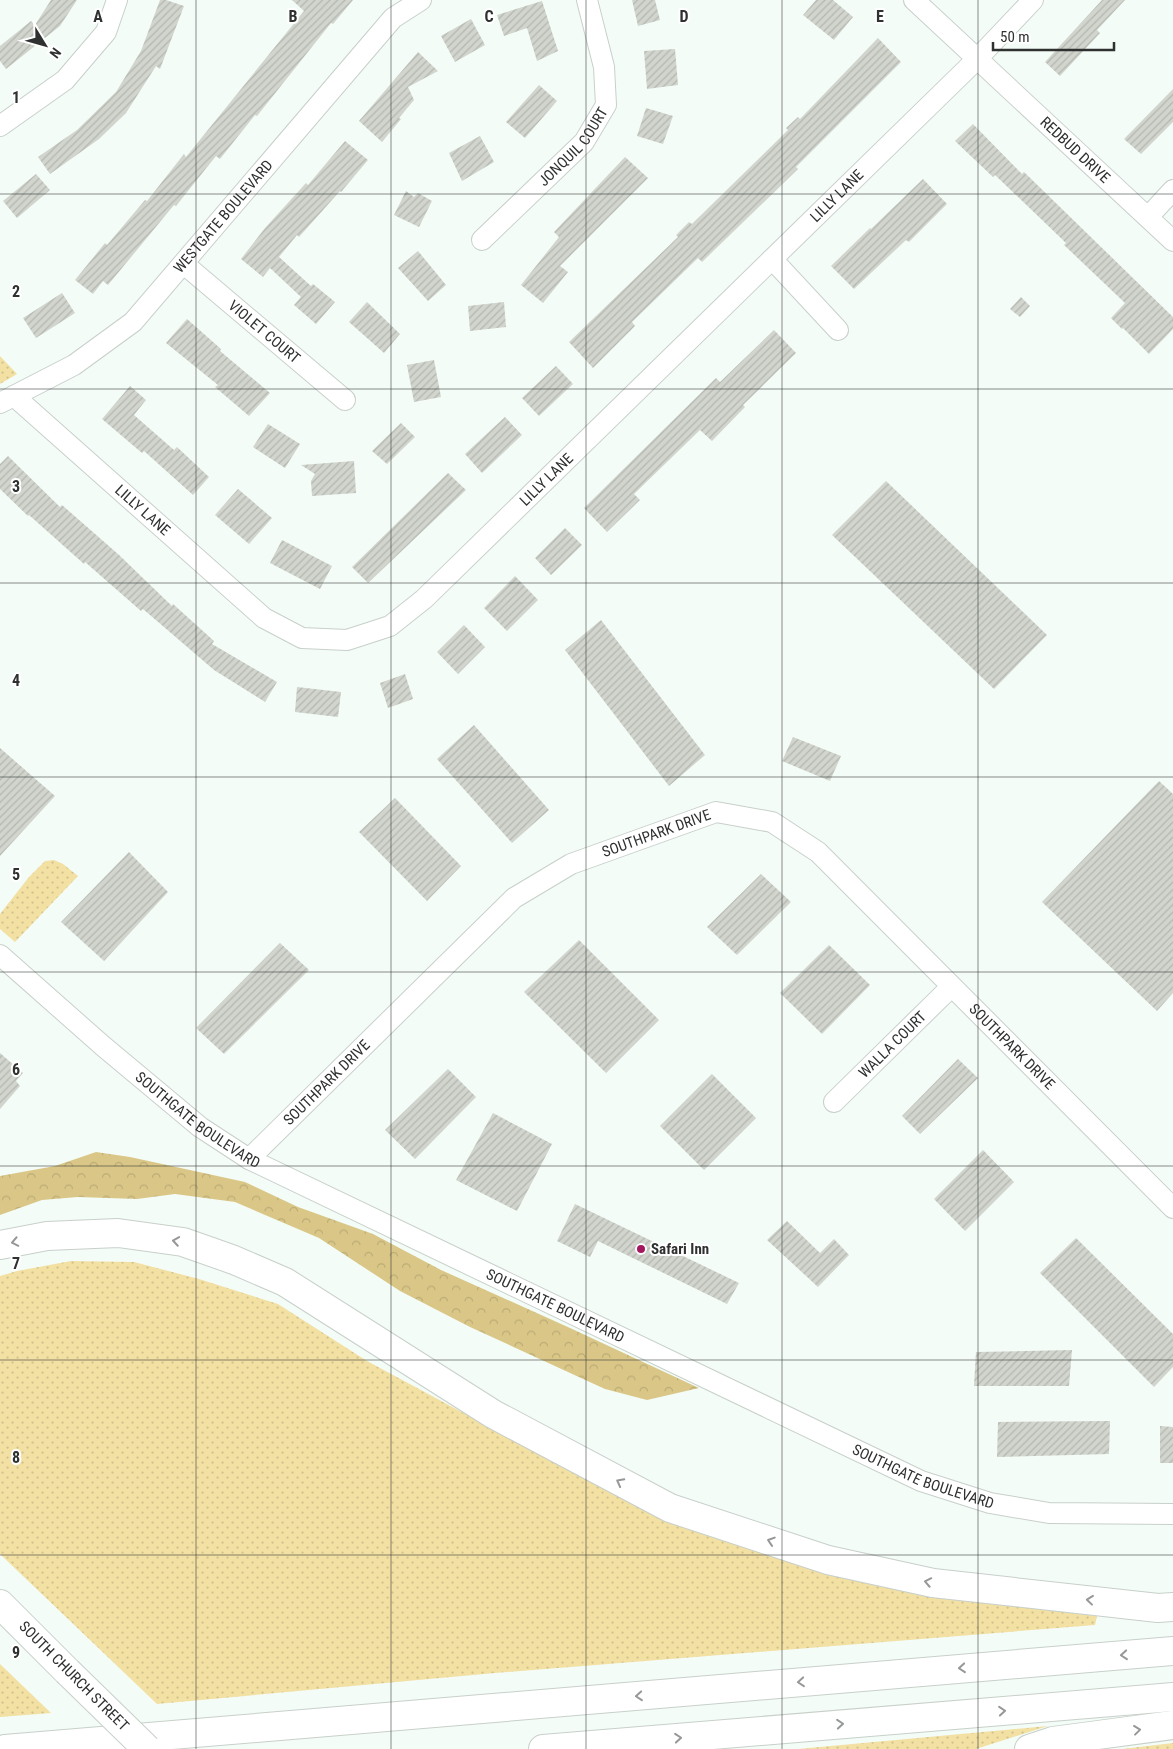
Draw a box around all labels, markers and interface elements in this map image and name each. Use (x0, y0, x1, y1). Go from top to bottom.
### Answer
text: A (93, 7, 103, 26)
text: B (289, 7, 298, 26)
text: C (484, 7, 494, 26)
text: D (679, 7, 689, 26)
text: E (876, 7, 884, 26)
north arrow (20, 20, 70, 70)
scale bar (993, 20, 1114, 52)
text: 50 m (1000, 28, 1030, 46)
text: N (46, 45, 64, 61)
text: 1 (12, 88, 20, 107)
street label: JONQUIL COURT (535, 104, 612, 190)
street label: REDBUD DRIVE (1036, 113, 1114, 187)
street label: WESTGATE BOULEVARD (170, 156, 277, 277)
street label: LILLY LANE (806, 166, 867, 226)
text: 2 (12, 282, 20, 301)
street label: VIOLET COURT (225, 296, 304, 367)
street label: LILLY LANE (516, 450, 577, 510)
text: 3 (12, 477, 20, 496)
street label: LILLY LANE (111, 481, 174, 539)
text: 4 (12, 671, 20, 690)
street label: SOUTHPARK DRIVE (600, 806, 713, 861)
text: 5 (12, 865, 20, 884)
street label: SOUTHPARK DRIVE (965, 1000, 1059, 1093)
street label: WALLA COURT (855, 1007, 930, 1082)
street label: SOUTHPARK DRIVE (280, 1036, 374, 1129)
text: 6 (12, 1060, 20, 1079)
street label: SOUTHGATE BOULEVARD (132, 1068, 263, 1172)
one-way arrow (171, 1236, 180, 1246)
one-way arrow (10, 1237, 19, 1247)
place label: Safari Inn (651, 1240, 709, 1258)
marker: Safari Inn (635, 1243, 647, 1255)
text: 7 (12, 1254, 20, 1273)
street label: SOUTHGATE BOULEVARD (483, 1265, 627, 1347)
street label: SOUTHGATE BOULEVARD (849, 1440, 996, 1513)
text: 8 (12, 1448, 20, 1467)
one-way arrow (617, 1478, 626, 1488)
one-way arrow (767, 1537, 776, 1547)
one-way arrow (924, 1577, 933, 1587)
one-way arrow (1085, 1595, 1093, 1606)
street label: SOUTH CHURCH STREET (15, 1617, 133, 1735)
text: 9 (12, 1643, 20, 1662)
one-way arrow (1120, 1649, 1128, 1660)
one-way arrow (958, 1663, 966, 1674)
one-way arrow (796, 1676, 804, 1687)
one-way arrow (634, 1690, 642, 1701)
one-way arrow (999, 1706, 1007, 1717)
one-way arrow (837, 1719, 845, 1730)
one-way arrow (1133, 1725, 1142, 1735)
one-way arrow (675, 1732, 683, 1743)

